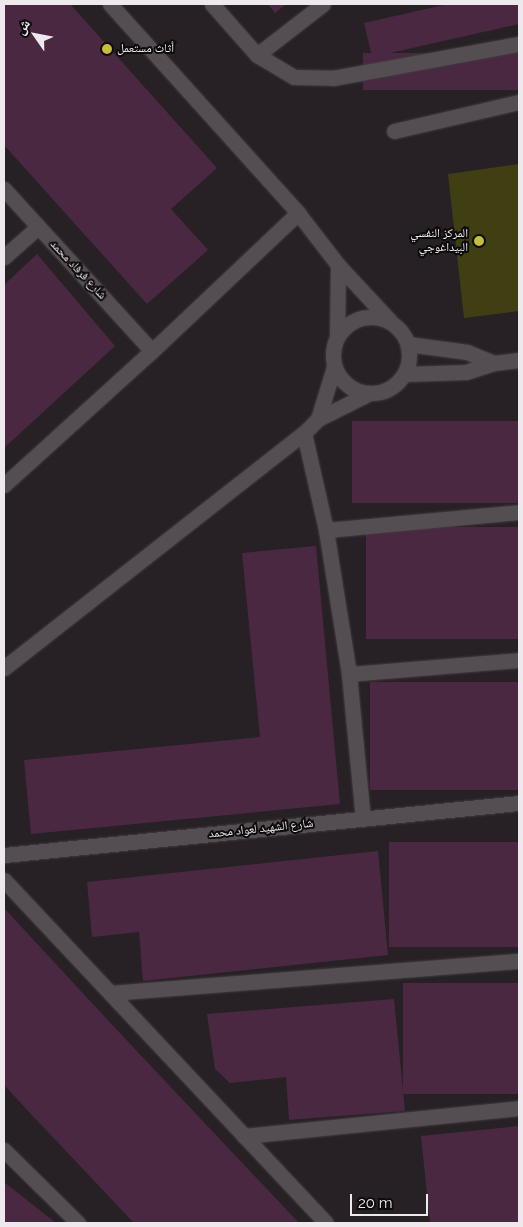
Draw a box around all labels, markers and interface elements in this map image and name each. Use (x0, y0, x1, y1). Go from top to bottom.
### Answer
north arrow (10, 10, 60, 60)
text: ش (12, 16, 33, 37)
place label: أثاث مستعمل (117, 42, 174, 56)
marker: أثاث مستعمل (101, 43, 113, 55)
place label: المركز النفسي البيداغوجي (410, 227, 468, 255)
marker: المركز النفسي البيداغوجي (472, 234, 486, 248)
street label: شارع فرفاد محمد (47, 237, 109, 303)
street label: شارع الشهيد لعواد محمد (208, 816, 314, 842)
scale bar (353, 1184, 430, 1216)
text: 20 m (358, 1194, 393, 1212)

